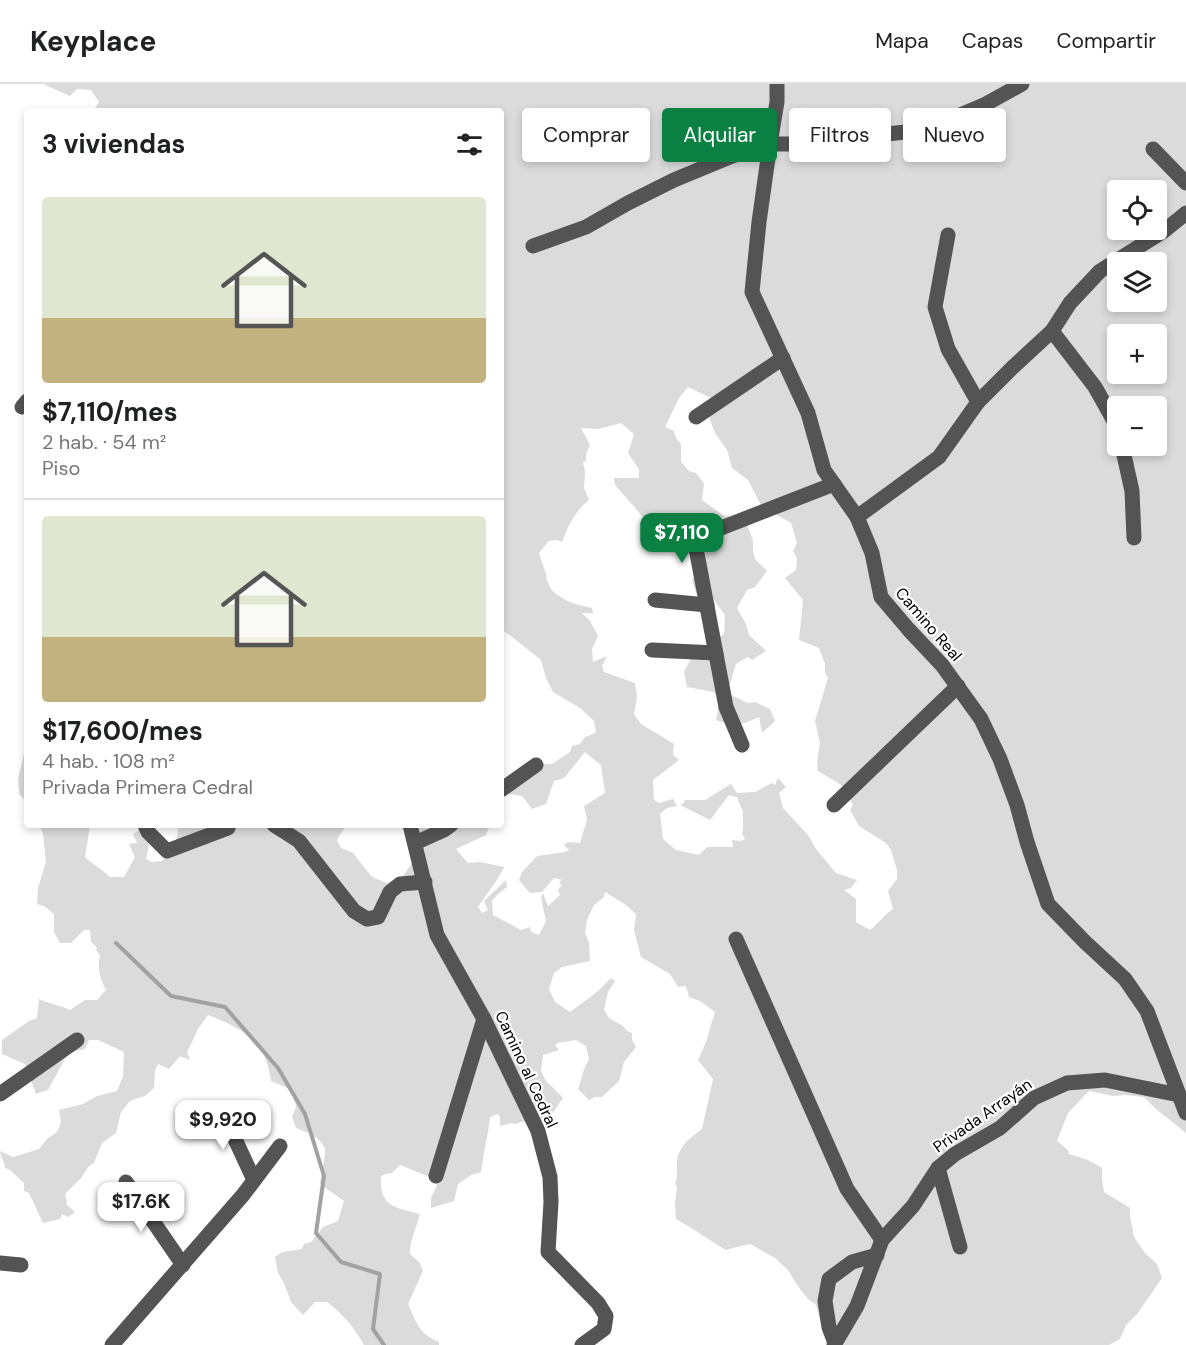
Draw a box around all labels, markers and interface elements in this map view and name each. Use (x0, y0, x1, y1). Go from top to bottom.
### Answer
text: Keyplace (30, 23, 156, 60)
text: Mapa (875, 27, 929, 55)
text: Capas (962, 27, 1023, 55)
text: Compartir (1056, 27, 1156, 55)
chip: Comprar (522, 108, 650, 162)
chip: Alquilar (662, 108, 777, 162)
chip: Filtros (789, 108, 891, 162)
chip: Nuevo (903, 108, 1006, 162)
text: 3 viviendas (42, 127, 185, 161)
icon: filters (453, 128, 486, 161)
map controls (1107, 180, 1167, 456)
button: locate (1107, 180, 1167, 240)
icon: home (210, 236, 318, 344)
button: layers (1107, 252, 1167, 312)
button: + (1107, 324, 1167, 384)
text: $7,110/mes (42, 395, 178, 429)
button: − (1107, 396, 1167, 456)
text: 2 hab. · 54 m² (42, 429, 166, 455)
text: Piso (42, 455, 80, 481)
pin: $7,110 (633, 513, 731, 564)
text: $7,110 (654, 519, 710, 545)
icon: home (210, 555, 318, 663)
street label: Camino Real (891, 583, 967, 666)
text: $17,600/mes (42, 714, 203, 748)
text: 4 hab. · 108 m² (42, 748, 175, 774)
text: Privada Primera Cedral (42, 774, 253, 800)
street label: Camino al Cedral (490, 1007, 563, 1131)
street label: Privada Arrayán (929, 1074, 1036, 1157)
pin: $9,920 (174, 1100, 272, 1151)
text: $9,920 (189, 1106, 257, 1132)
pin: $17.6K (92, 1182, 190, 1233)
text: $17.6K (111, 1188, 171, 1214)

